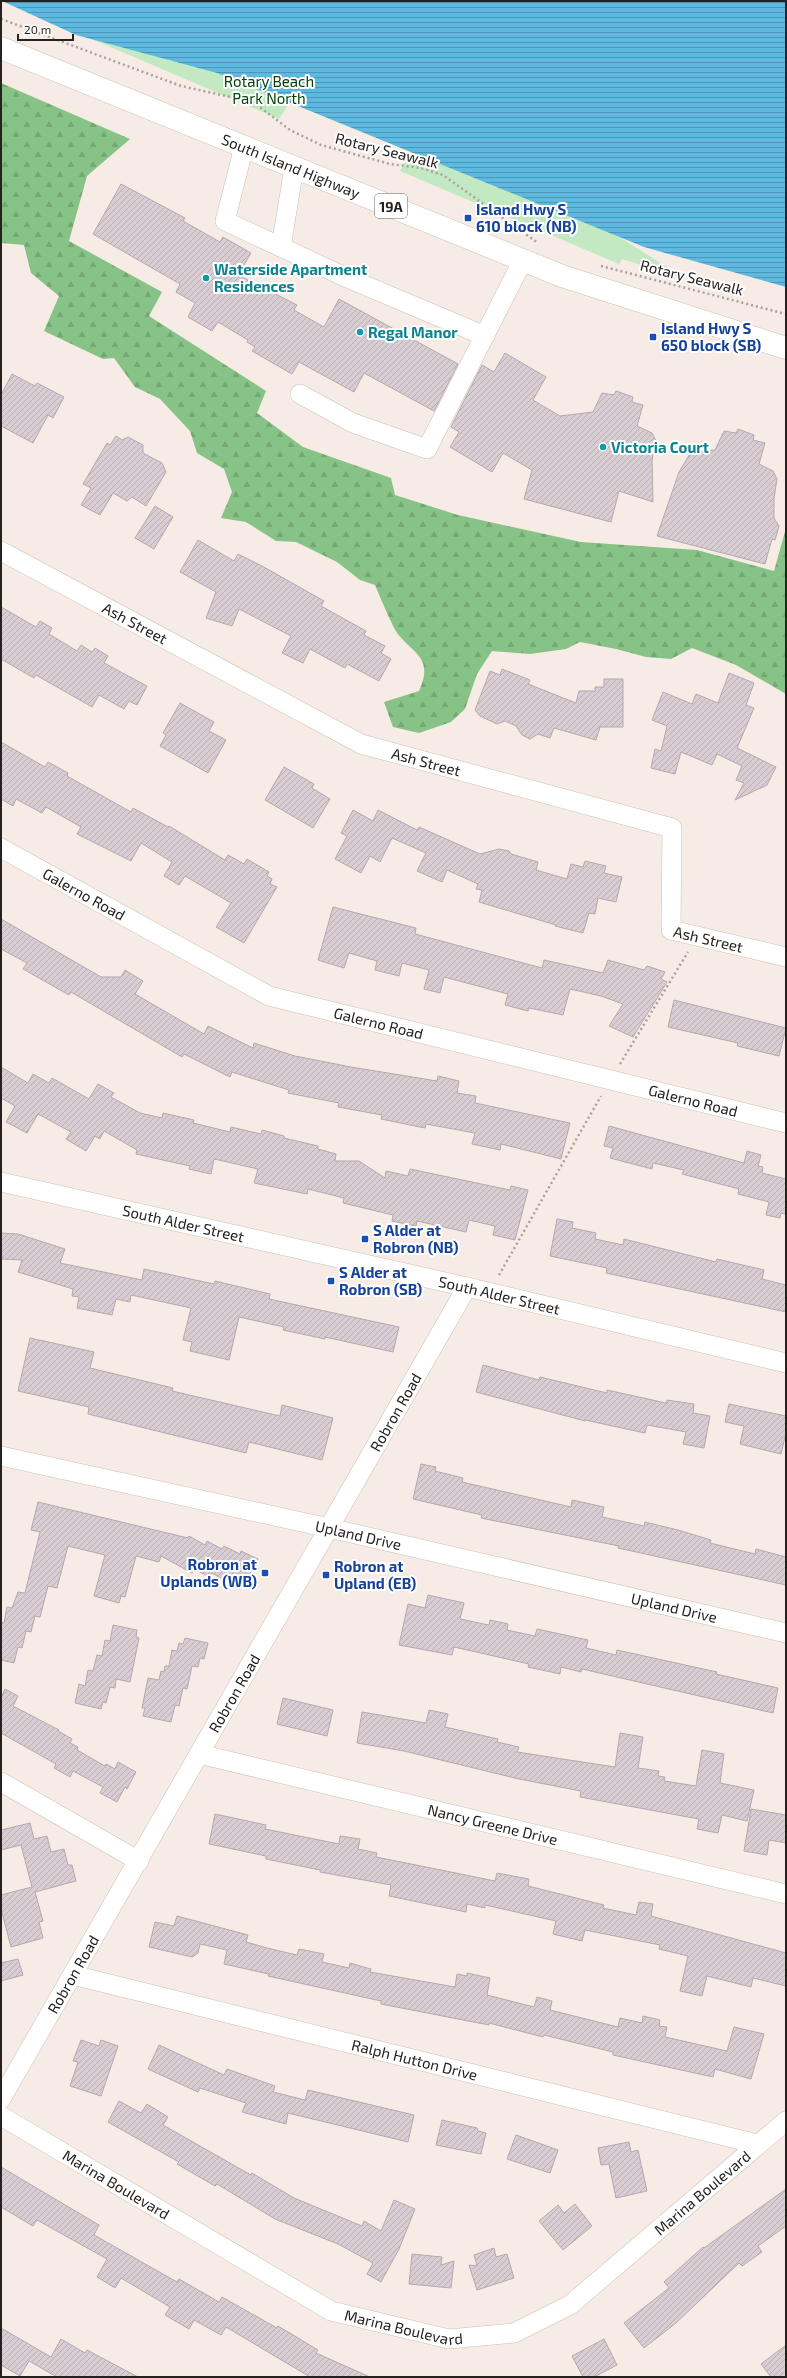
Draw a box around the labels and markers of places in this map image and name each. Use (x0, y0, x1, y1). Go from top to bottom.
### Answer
place label: Island Hwy S 610 block (NB) (476, 200, 577, 235)
marker: Island Hwy S 610 block (NB) (463, 213, 473, 223)
place label: Waterside Apartment Residences (214, 260, 367, 295)
marker: Waterside Apartment Residences (201, 273, 211, 283)
place label: Island Hwy S 650 block (SB) (661, 319, 761, 354)
place label: Regal Manor (368, 323, 458, 341)
marker: Regal Manor (355, 327, 365, 337)
marker: Island Hwy S 650 block (SB) (648, 332, 658, 342)
place label: Victoria Court (611, 438, 709, 456)
marker: Victoria Court (598, 442, 608, 452)
place label: S Alder at Robron (NB) (373, 1221, 458, 1256)
marker: S Alder at Robron (NB) (360, 1234, 370, 1244)
place label: S Alder at Robron (SB) (339, 1263, 422, 1298)
marker: S Alder at Robron (SB) (326, 1276, 336, 1286)
place label: Robron at Uplands (WB) (160, 1555, 257, 1590)
place label: Robron at Upland (EB) (334, 1557, 416, 1592)
marker: Robron at Uplands (WB) (260, 1568, 270, 1578)
marker: Robron at Upland (EB) (321, 1570, 331, 1580)

